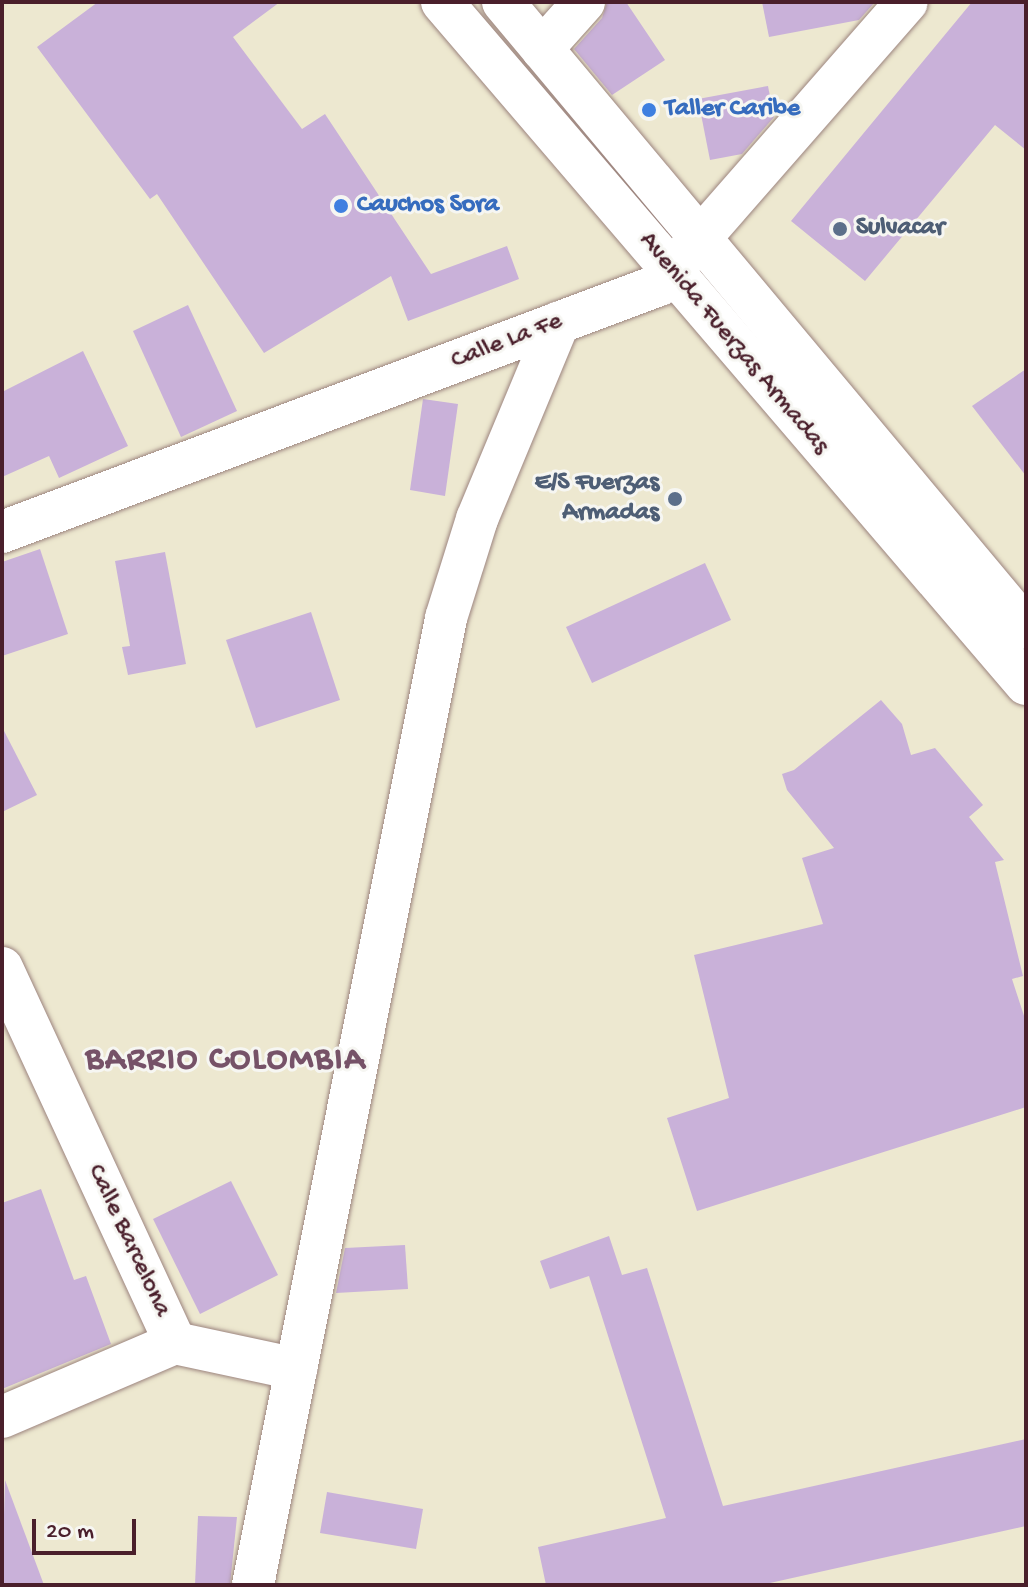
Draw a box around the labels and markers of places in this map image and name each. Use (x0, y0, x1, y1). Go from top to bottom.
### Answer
place label: Taller Caribe (665, 94, 800, 126)
marker: Taller Caribe (640, 101, 658, 119)
place label: Cauchos Sora (357, 190, 499, 222)
marker: Cauchos Sora (332, 197, 350, 215)
place label: Sulvacar (856, 213, 944, 245)
marker: Sulvacar (831, 220, 849, 238)
place label: E/S Fuerzas Armadas (535, 468, 659, 530)
marker: E/S Fuerzas Armadas (666, 490, 684, 508)

